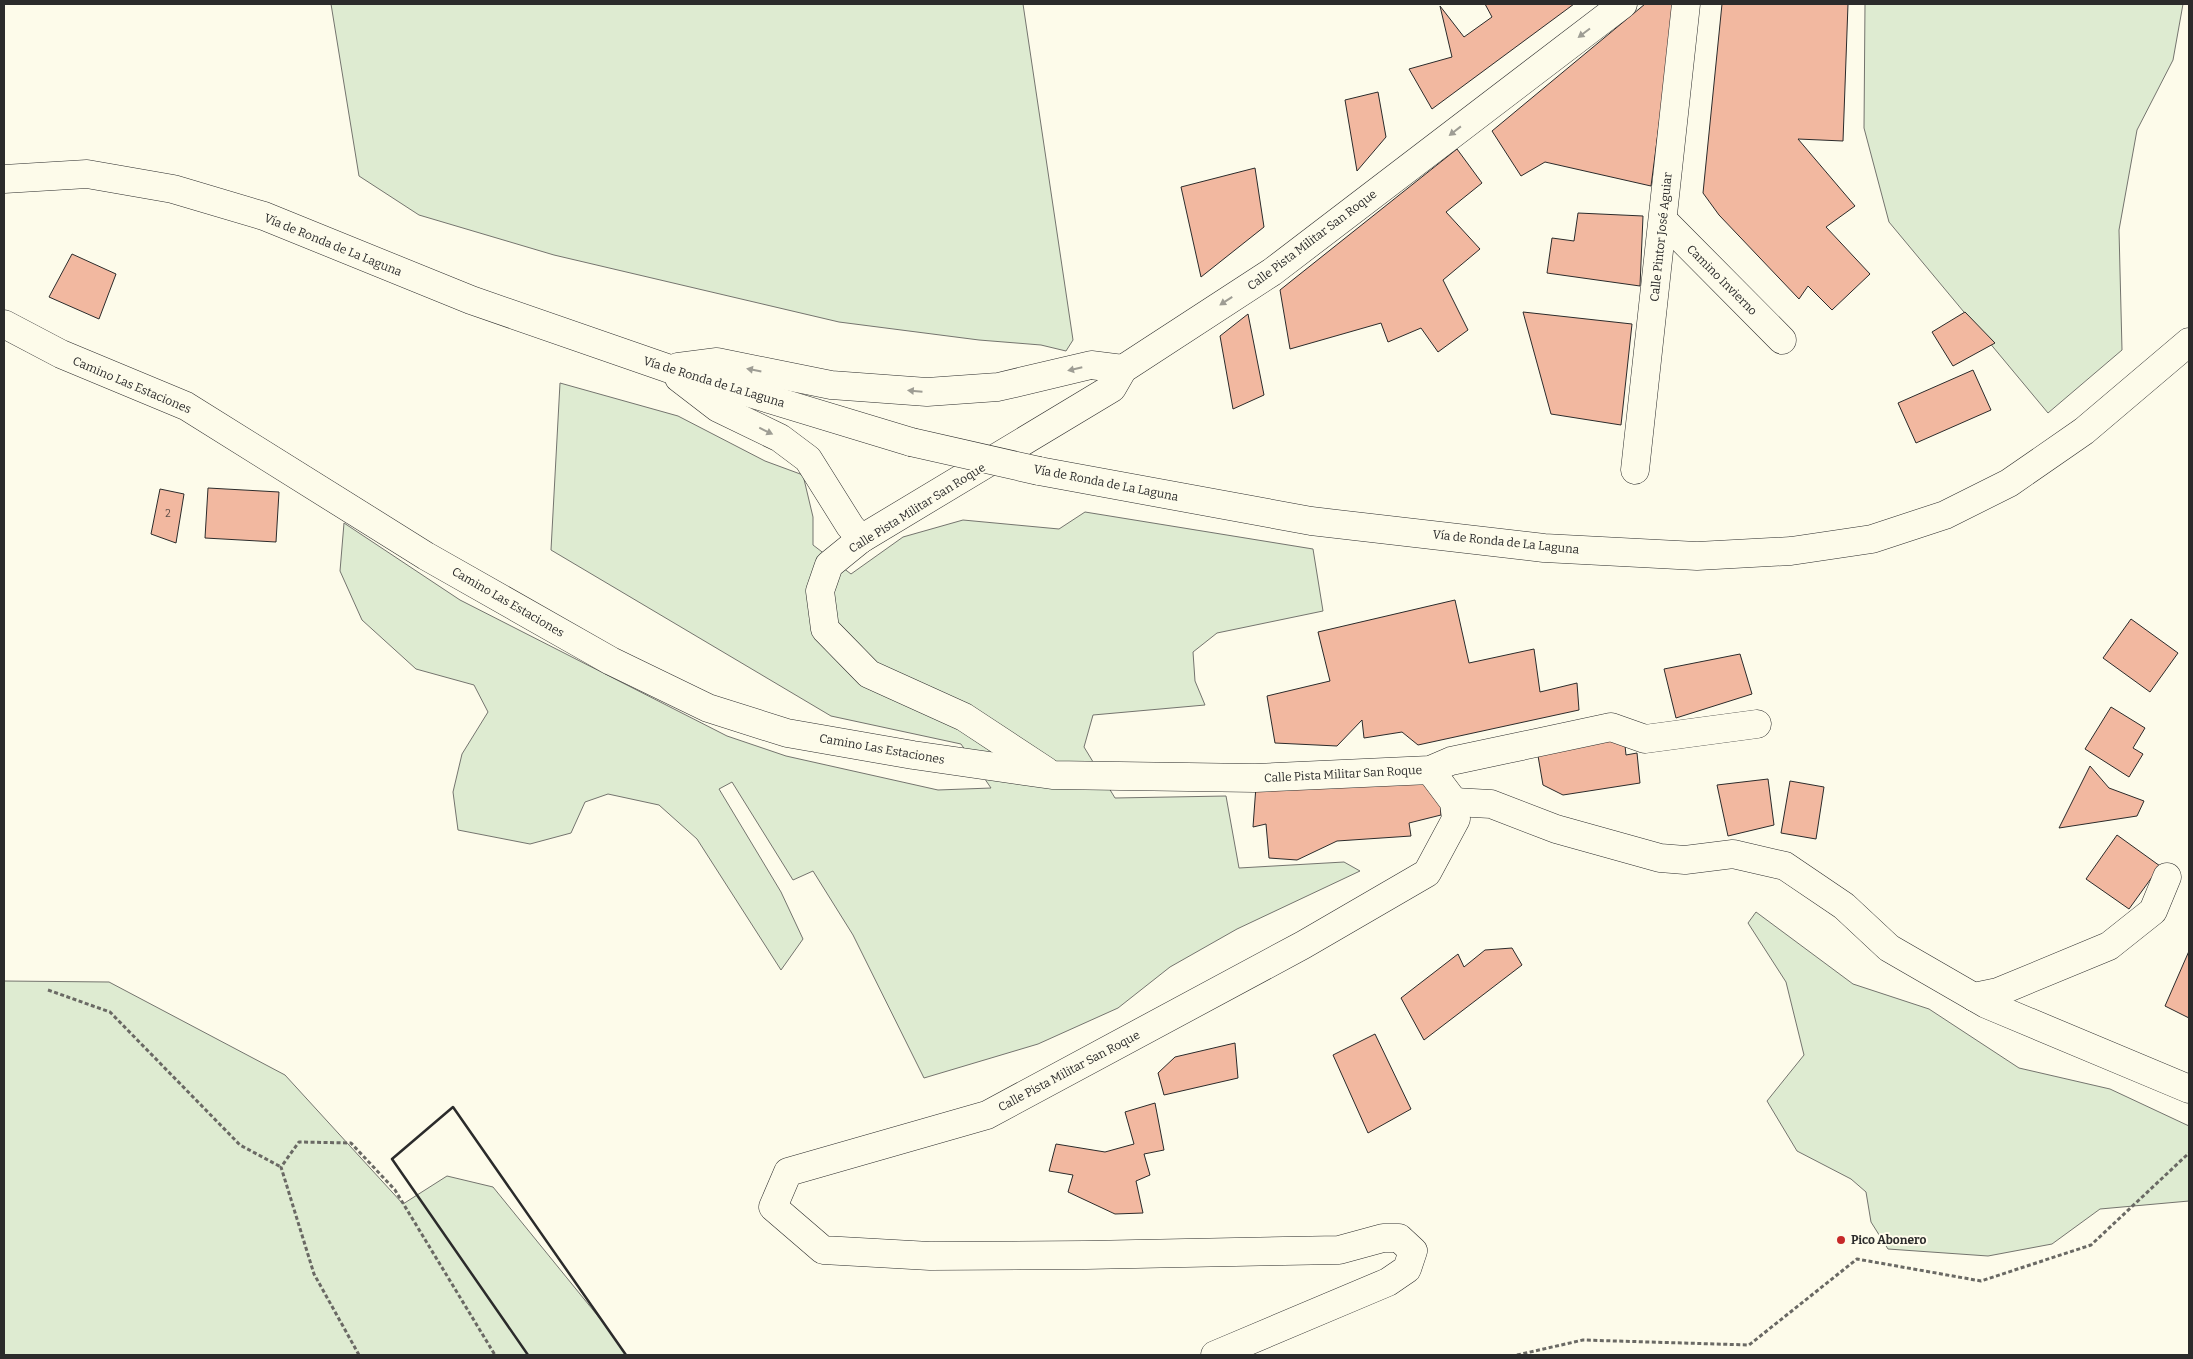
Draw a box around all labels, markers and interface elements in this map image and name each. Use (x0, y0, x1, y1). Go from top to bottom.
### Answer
one-way arrow (1577, 28, 1591, 38)
one-way arrow (1449, 126, 1462, 137)
street label: Calle Pintor José Aguiar (1647, 171, 1675, 302)
street label: Calle Pista Militar San Roque (1245, 187, 1379, 293)
street label: Vía de Ronda de La Laguna (262, 211, 404, 279)
street label: Camino Invierno (1684, 242, 1760, 318)
one-way arrow (1220, 297, 1233, 306)
street label: Camino Las Estaciones (71, 354, 194, 416)
street label: Vía de Ronda de La Laguna (642, 354, 787, 410)
one-way arrow (746, 365, 762, 373)
one-way arrow (1067, 365, 1082, 373)
one-way arrow (906, 387, 922, 395)
one-way arrow (759, 427, 773, 435)
street label: Calle Pista Militar San Roque (846, 460, 988, 556)
street label: Vía de Ronda de La Laguna (1032, 462, 1180, 504)
house number: 2 (165, 508, 171, 520)
street label: Vía de Ronda de La Laguna (1432, 527, 1580, 557)
street label: Camino Las Estaciones (449, 564, 567, 640)
street label: Camino Las Estaciones (818, 731, 946, 767)
street label: Calle Pista Militar San Roque (1264, 763, 1422, 785)
street label: Calle Pista Militar San Roque (996, 1028, 1142, 1114)
place label: Pico Abonero (1851, 1233, 1926, 1247)
marker: Pico Abonero (1835, 1234, 1847, 1246)

